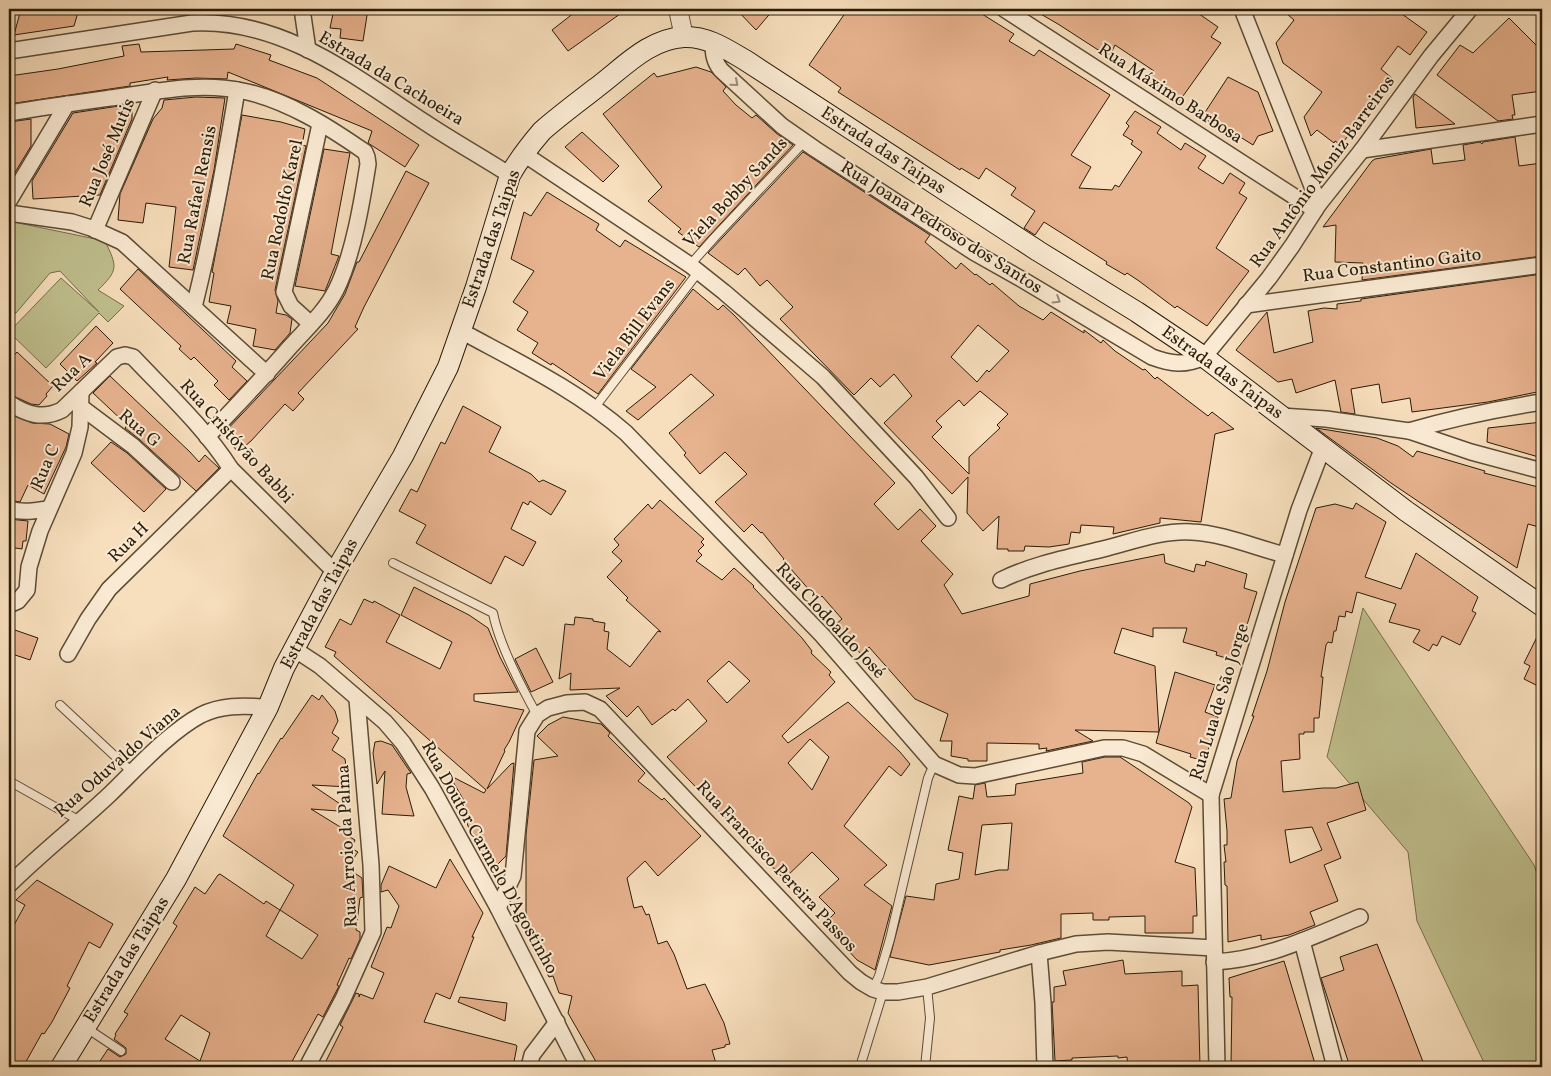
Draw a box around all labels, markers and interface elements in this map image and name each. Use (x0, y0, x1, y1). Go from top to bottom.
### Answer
street label: Estrada da Cachoeira (313, 26, 469, 132)
street label: Rua Máximo Barbosa (1093, 38, 1247, 150)
street label: Rua Antônio Moniz Barreiros (1245, 71, 1401, 273)
one-way arrow (729, 78, 738, 87)
street label: Rua José Mutis (74, 95, 142, 211)
street label: Estrada das Taipas (815, 101, 951, 201)
street label: Rua Rafael Rensis (172, 123, 224, 267)
street label: Viela Bobby Sands (678, 132, 794, 254)
street label: Rua Rodolfo Karel (256, 137, 310, 283)
street label: Rua Joana Pedroso dos Santos (835, 155, 1047, 301)
street label: Estrada das Taipas (457, 166, 527, 312)
street label: Rua Constantino Gaito (1301, 243, 1483, 289)
street label: Viela Bill Evans (588, 274, 682, 386)
one-way arrow (1052, 294, 1061, 304)
street label: Estrada das Taipas (1156, 320, 1288, 426)
street label: Rua A (46, 347, 98, 399)
street label: Rua Cristóvão Babbi (173, 374, 299, 510)
street label: Rua G (113, 404, 165, 454)
street label: Rua C (25, 441, 67, 493)
street label: Rua H (103, 517, 155, 569)
street label: Estrada das Taipas (275, 534, 365, 674)
street label: Rua Clodoaldo José (769, 557, 891, 685)
street label: Rua Lua de São Jorge (1184, 620, 1256, 784)
street label: Rua Oduvaldo Viana (49, 700, 187, 824)
street label: Rua Doutor Carmelo D'Agostinho (414, 737, 564, 979)
street label: Rua Arroio da Palma (331, 764, 365, 928)
street label: Rua Francisco Pereira Passos (690, 776, 862, 958)
street label: Estrada das Taipas (78, 892, 176, 1028)

